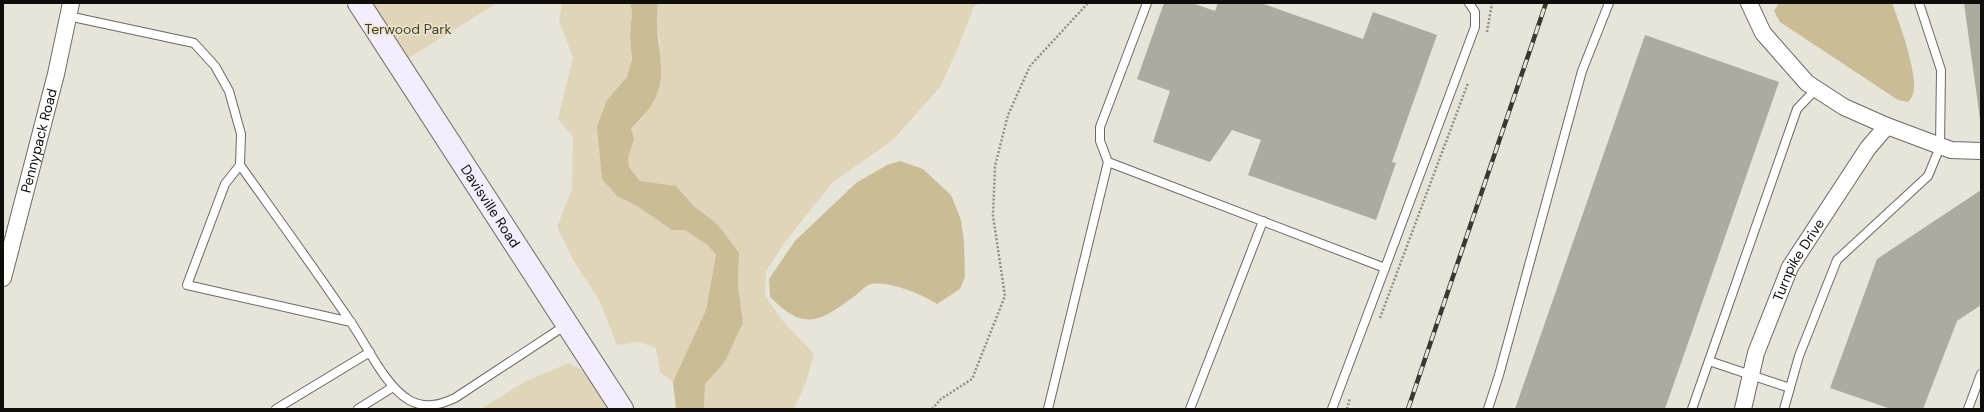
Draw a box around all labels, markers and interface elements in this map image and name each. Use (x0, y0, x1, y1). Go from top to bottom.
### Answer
park label: Terwood Park (365, 20, 451, 38)
street label: Pennypack Road (17, 86, 61, 195)
street label: Davisville Road (457, 161, 524, 251)
street label: Turnpike Drive (1768, 215, 1828, 304)

